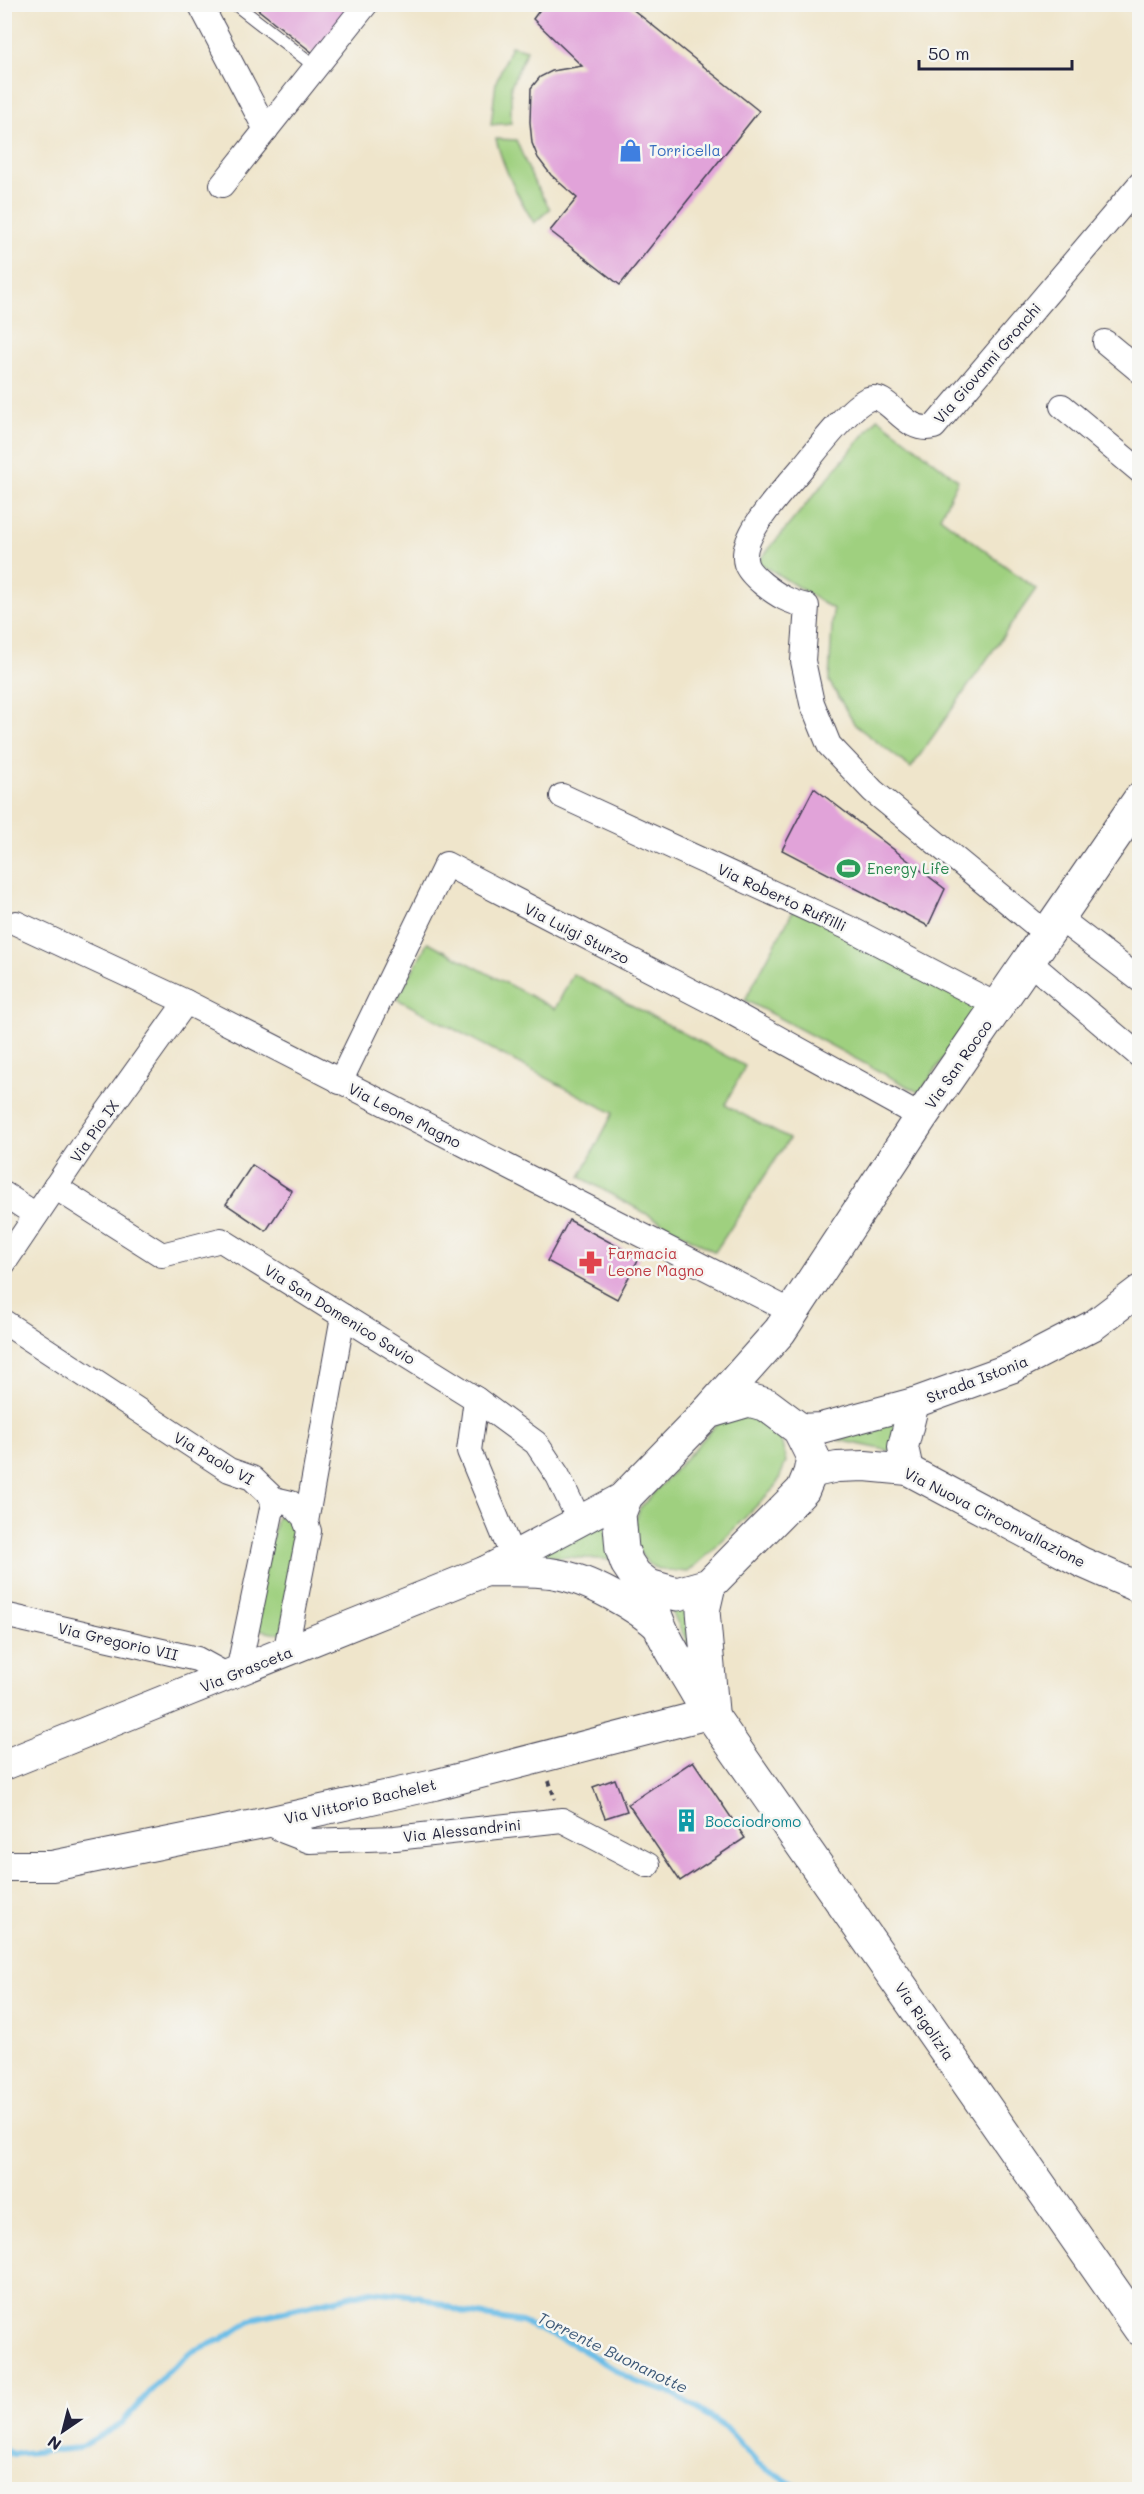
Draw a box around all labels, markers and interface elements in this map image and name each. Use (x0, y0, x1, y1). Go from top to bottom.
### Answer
scale bar (919, 33, 1072, 71)
text: 50 m (928, 41, 970, 65)
shop icon: Torricella (618, 137, 644, 163)
place label: Torricella (649, 140, 721, 160)
street label: Via Giovanni Gronchi (929, 298, 1045, 428)
sports icon: Energy Life (836, 855, 862, 881)
street label: Via Roberto Ruffilli (714, 858, 850, 936)
place label: Energy Life (867, 858, 950, 878)
street label: Via Luigi Sturzo (521, 898, 633, 968)
street label: Via San Rocco (920, 1015, 996, 1112)
street label: Via Leone Magno (345, 1078, 465, 1152)
street label: Via Pio IX (65, 1096, 123, 1166)
place label: Farmacia Leone Magno (608, 1243, 704, 1280)
pharmacy icon: Farmacia Leone Magno (577, 1249, 603, 1275)
street label: Via San Domenico Savio (261, 1259, 419, 1369)
street label: Strada Istonia (923, 1350, 1031, 1408)
street label: Via Paolo VI (170, 1427, 258, 1489)
street label: Via Nuova Circonvallazione (901, 1462, 1089, 1572)
street label: Via Gregorio VII (56, 1617, 180, 1665)
street label: Via Grasceta (197, 1641, 295, 1697)
street label: Via Vittorio Bachelet (282, 1774, 438, 1828)
building icon: Bocciodromo (674, 1808, 700, 1834)
place label: Bocciodromo (705, 1811, 801, 1831)
street label: Via Alessandrini (402, 1814, 522, 1846)
street label: Via Rigolizia (891, 1978, 959, 2064)
water label: Torrente Buonanotte (534, 2306, 692, 2398)
north arrow (33, 2401, 93, 2461)
text: N (43, 2432, 65, 2456)

